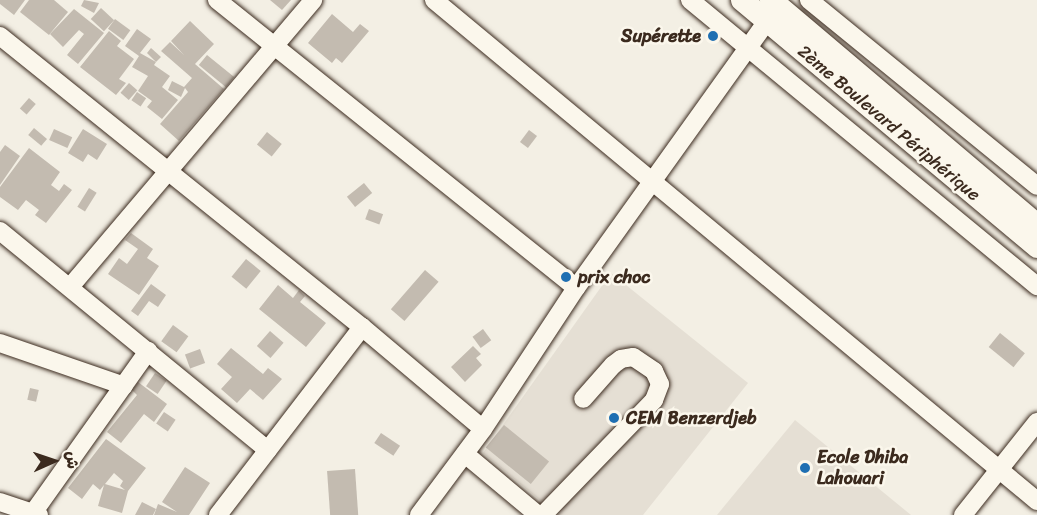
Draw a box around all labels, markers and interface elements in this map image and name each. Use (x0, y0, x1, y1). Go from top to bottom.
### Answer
place label: Supérette (621, 25, 701, 47)
marker: Supérette (706, 29, 720, 43)
street label: 2ème Boulevard Périphérique (794, 40, 984, 206)
place label: prix choc (578, 266, 650, 288)
marker: prix choc (559, 270, 573, 284)
place label: CEM Benzerdjeb (626, 407, 756, 429)
marker: CEM Benzerdjeb (607, 411, 621, 425)
north arrow (24, 431, 84, 491)
place label: Ecole Dhiba Lahouari (817, 447, 908, 490)
text: ش (58, 450, 87, 470)
marker: Ecole Dhiba Lahouari (798, 461, 812, 475)

